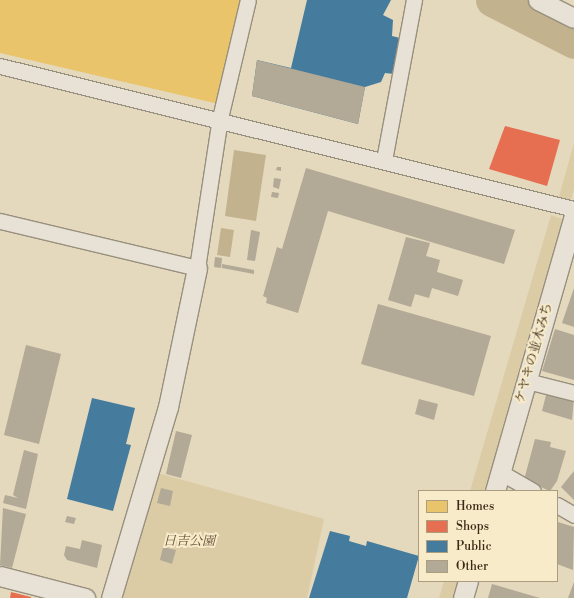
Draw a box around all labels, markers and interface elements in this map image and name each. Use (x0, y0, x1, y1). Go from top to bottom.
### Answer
street label: ケヤキの並木みち (512, 301, 556, 405)
legend (418, 490, 558, 582)
text: Homes (456, 499, 494, 514)
text: Shops (456, 519, 489, 534)
park label: 日吉公園 (163, 533, 215, 549)
text: Public (456, 539, 492, 554)
text: Other (456, 559, 488, 574)

